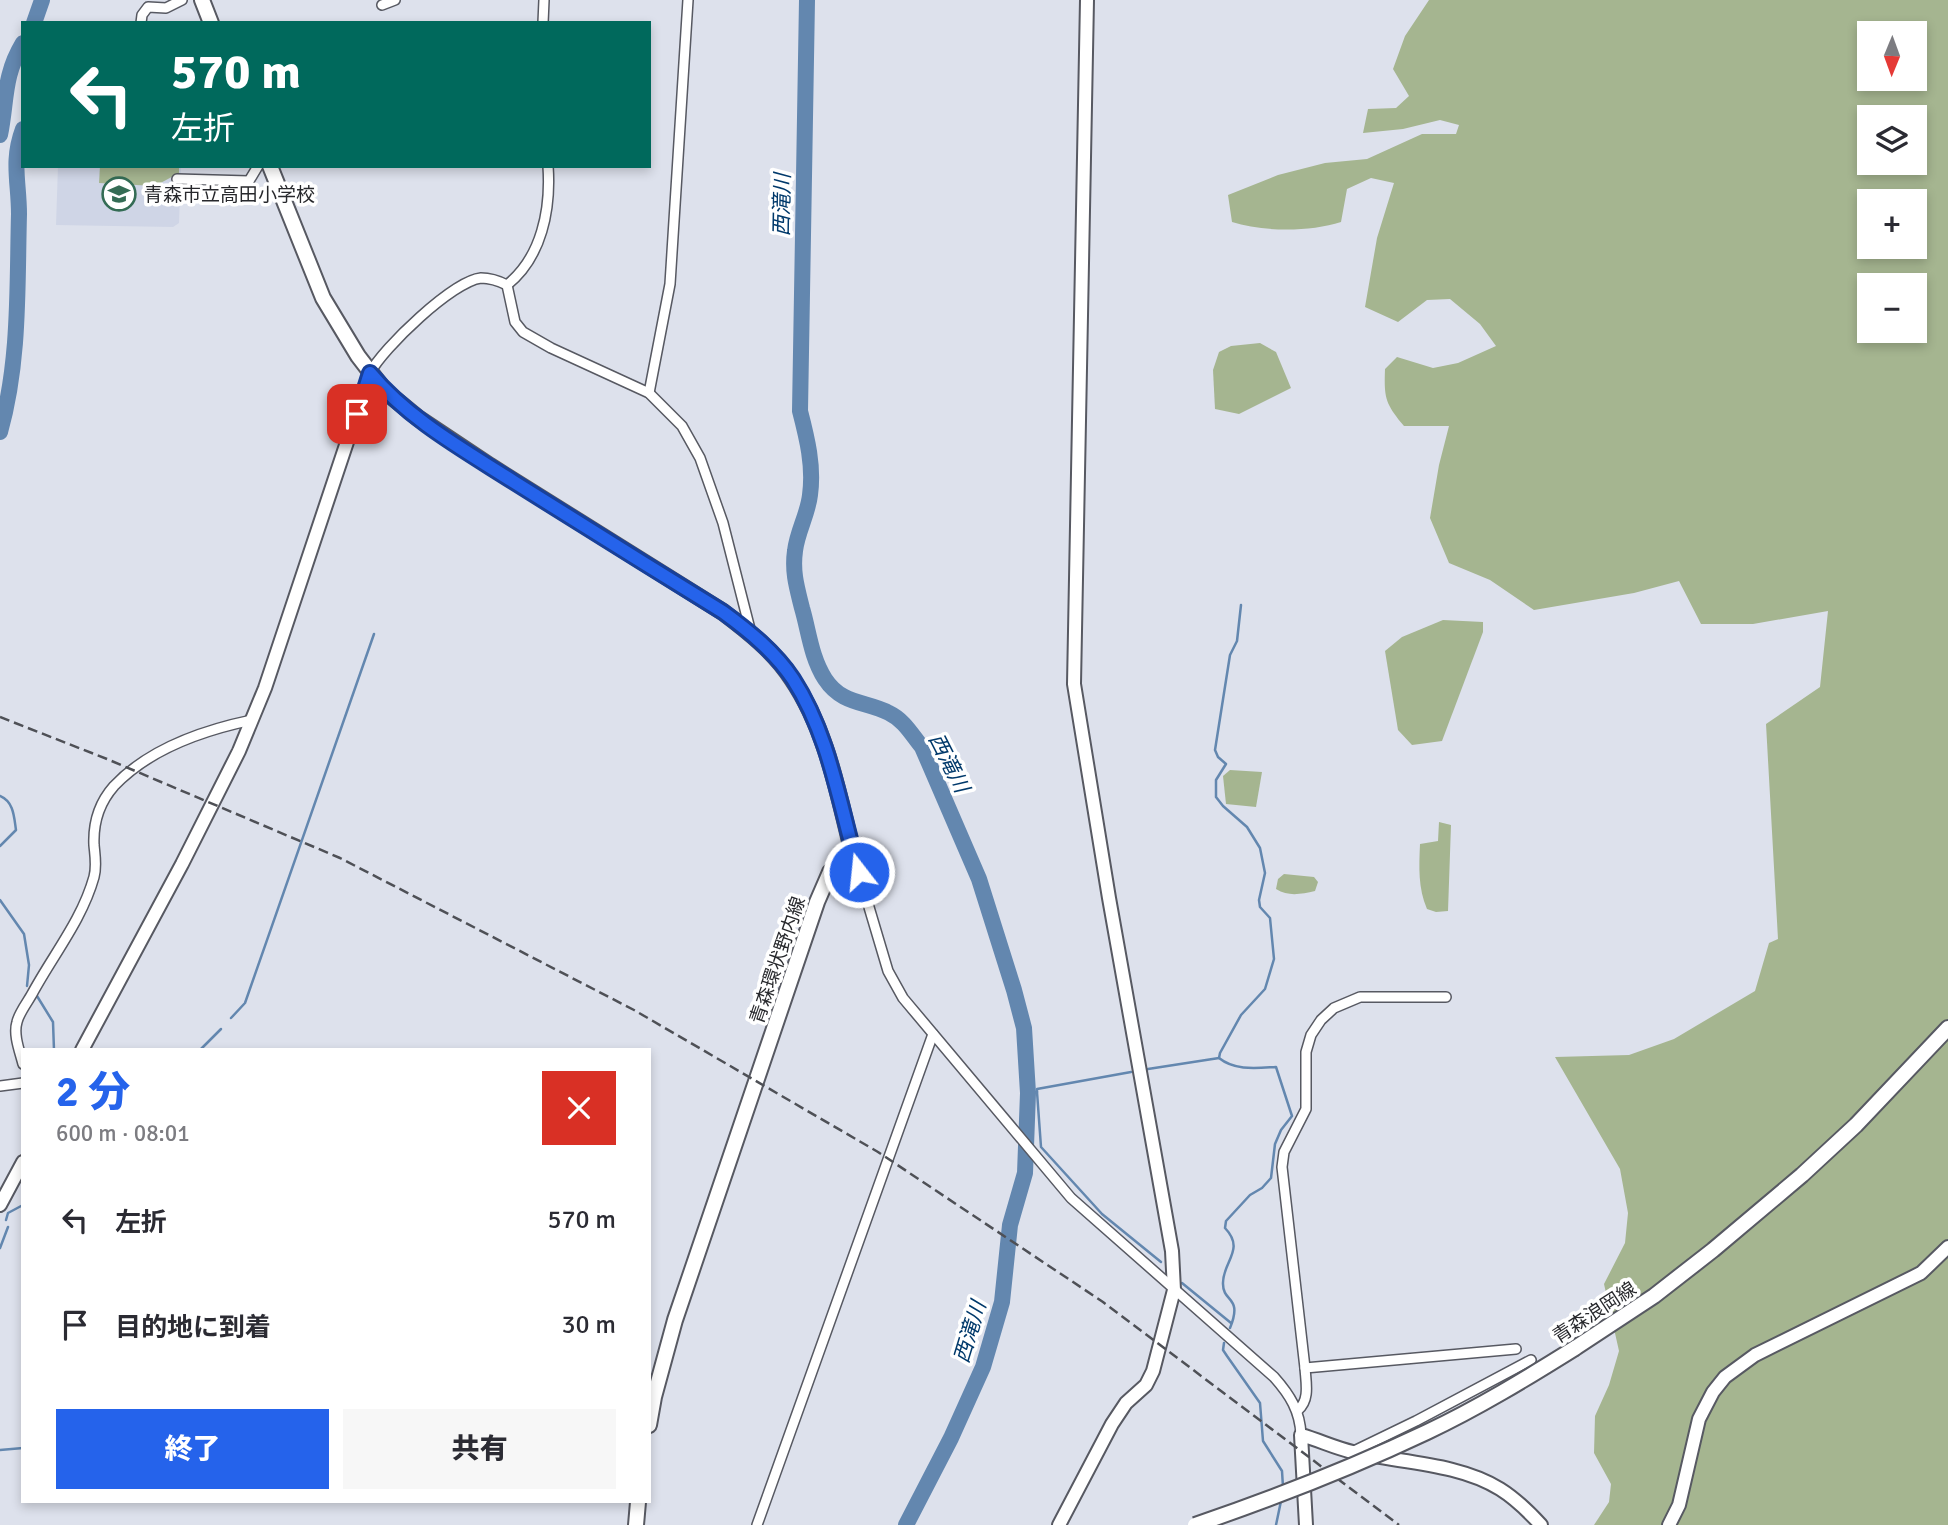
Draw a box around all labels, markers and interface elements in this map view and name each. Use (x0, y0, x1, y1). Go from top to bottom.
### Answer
north arrow (1857, 21, 1927, 91)
map controls (1857, 21, 1927, 343)
text: 570 m (171, 42, 301, 102)
icon: left (56, 49, 147, 140)
button: layers (1857, 105, 1927, 175)
text: 左折 (171, 109, 235, 148)
water label: 西滝川 (768, 171, 796, 237)
school or university icon: 青森市立高田小学校 (100, 175, 138, 213)
place label: 青森市立高田小学校 (144, 183, 315, 207)
button: + (1857, 189, 1927, 259)
button: − (1857, 273, 1927, 343)
pin (327, 384, 387, 444)
icon: arrive (338, 395, 376, 433)
water label: 西滝川 (923, 729, 976, 799)
position arrow (822, 835, 896, 909)
street label: 青森環状野内線 (745, 894, 811, 1027)
text: 2 分 (56, 1067, 130, 1118)
button: close (542, 1071, 616, 1145)
text: 600 m · 08:01 (56, 1119, 190, 1148)
icon: left (56, 1201, 94, 1239)
text: 570 m (547, 1204, 616, 1236)
text: 左折 (115, 1207, 167, 1239)
street label: 青森浪岡線 (1548, 1277, 1641, 1349)
water label: 西滝川 (948, 1296, 992, 1366)
icon: arrive (56, 1306, 94, 1344)
text: 30 m (561, 1309, 616, 1341)
text: 目的地に到着 (115, 1312, 271, 1344)
button: 終了 (56, 1409, 329, 1489)
button: 共有 (343, 1409, 616, 1489)

